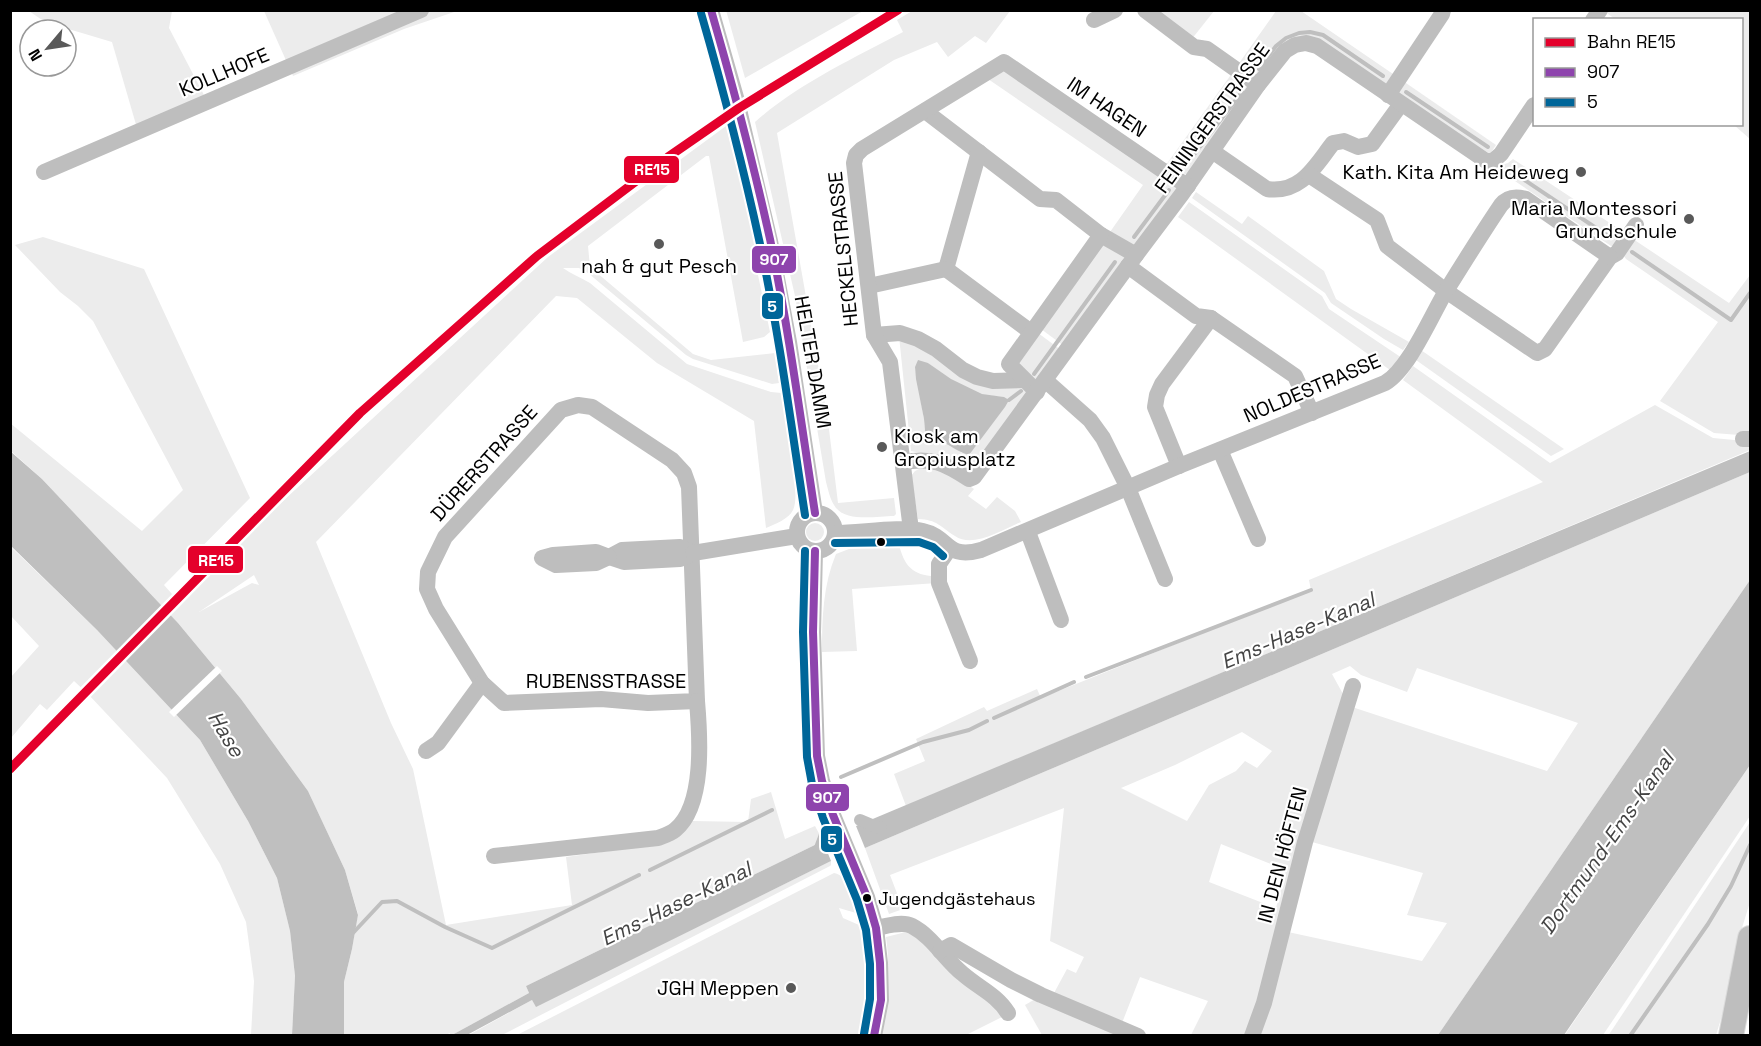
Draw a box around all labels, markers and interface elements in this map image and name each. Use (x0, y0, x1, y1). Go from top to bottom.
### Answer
north arrow (18, 18, 78, 78)
legend (1533, 18, 1743, 126)
text: Bahn RE15 (1587, 30, 1676, 53)
street label: FEININGERSTRASSE (1149, 38, 1275, 198)
street label: KOLLHOFE (175, 41, 273, 103)
text: N (24, 45, 47, 65)
text: 907 (1587, 60, 1619, 83)
street label: IM HAGEN (1062, 71, 1152, 143)
text: 5 (1587, 90, 1598, 113)
line badge: RE15 (623, 155, 680, 184)
text: RE15 (634, 159, 670, 180)
place label: Kath. Kita Am Heideweg (1342, 159, 1569, 185)
marker: Kath. Kita Am Heideweg (1574, 165, 1588, 179)
street label: HECKELSTRASSE (822, 170, 864, 328)
place label: Maria Montessori Grundschule (1511, 195, 1677, 244)
marker: Maria Montessori Grundschule (1682, 212, 1696, 226)
marker: nah & gut Pesch (652, 237, 666, 251)
line badge: 907 (751, 245, 797, 274)
text: 907 (760, 249, 789, 270)
place label: nah & gut Pesch (581, 253, 737, 279)
line badge: 5 (761, 292, 784, 320)
street label: HELTER DAMM (789, 293, 837, 431)
text: 5 (767, 296, 777, 317)
street label: NOLDESTRASSE (1240, 347, 1384, 429)
street label: DÜRERSTRASSE (425, 400, 543, 526)
place label: Kiosk am Gropiusplatz (894, 423, 1016, 472)
marker: Kiosk am Gropiusplatz (875, 440, 889, 454)
unlabelled marker (875, 536, 887, 548)
line badge: RE15 (187, 545, 244, 574)
text: RE15 (198, 550, 234, 571)
water label: Ems-Hase-Kanal (1217, 585, 1381, 675)
street label: RUBENSSTRASSE (526, 668, 686, 694)
water label: Hase (202, 706, 251, 763)
water label: Dortmund-Ems-Kanal (1533, 744, 1681, 939)
line badge: 907 (805, 783, 850, 812)
street label: IN DEN HÖFTEN (1251, 784, 1313, 926)
text: 907 (813, 787, 842, 808)
line badge: 5 (820, 825, 843, 853)
text: 5 (827, 829, 837, 850)
water label: Ems-Hase-Kanal (596, 854, 758, 952)
place label: Jugendgästehaus (878, 887, 1035, 910)
marker: Jugendgästehaus (861, 892, 873, 904)
place label: JGH Meppen (657, 975, 779, 1001)
marker: JGH Meppen (784, 981, 798, 995)

